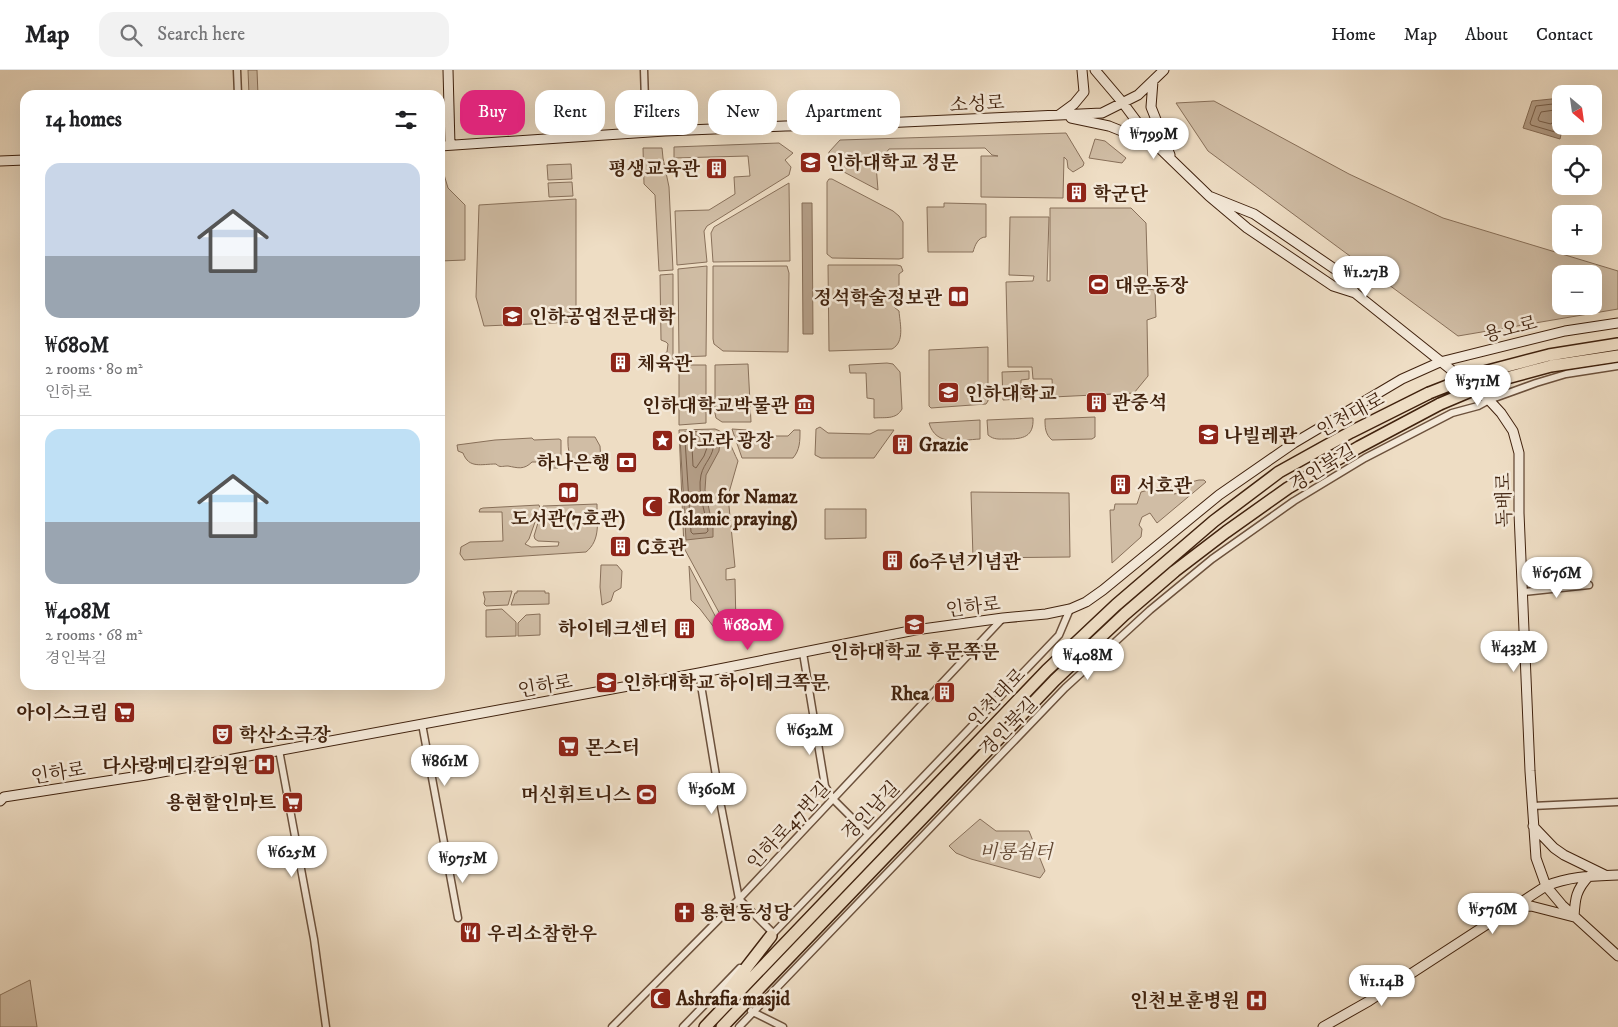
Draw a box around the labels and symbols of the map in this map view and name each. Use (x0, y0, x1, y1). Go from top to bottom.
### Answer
north arrow (1552, 85, 1602, 135)
street label: 소성로 (949, 92, 1005, 117)
pin: ₩799M (1119, 118, 1189, 160)
school or university icon: 인하대학교 정문 (798, 150, 822, 174)
place label: 인하대학교 정문 (826, 152, 959, 175)
building icon: 평생교육관 (704, 156, 728, 180)
place label: 평생교육관 (608, 158, 701, 181)
building icon: 학군단 (1065, 181, 1089, 205)
place label: 학군단 (1093, 183, 1149, 206)
pin: ₩1.27B (1325, 256, 1407, 298)
sports icon: 대운동장 (1087, 273, 1111, 297)
place label: 대운동장 (1115, 275, 1189, 298)
library icon: 정석학술정보관 (946, 285, 970, 309)
place label: 정석학술정보관 (814, 287, 943, 310)
school or university icon: 인하공업전문대학 (501, 304, 525, 328)
place label: 인하공업전문대학 (529, 306, 676, 329)
street label: 용오로 (1481, 312, 1540, 347)
building icon: 체육관 (609, 351, 633, 375)
place label: 체육관 (637, 353, 693, 376)
pin: ₩371M (1443, 364, 1513, 407)
school or university icon: 인하대학교 (937, 381, 961, 405)
place label: 인하대학교 (965, 383, 1057, 406)
street label: 인천대로 (1313, 388, 1389, 443)
building icon: 관중석 (1084, 390, 1108, 414)
place label: 관중석 (1112, 392, 1167, 415)
museum icon: 인하대학교박물관 (793, 393, 817, 417)
place label: 인하대학교박물관 (642, 395, 790, 418)
school or university icon: 나빌레관 (1196, 423, 1220, 447)
place label: 나빌레관 (1224, 425, 1298, 448)
place icon: 아고라 광장 (650, 428, 674, 452)
place label: 아고라 광장 (678, 430, 774, 453)
building icon: Grazie (891, 432, 915, 456)
place label: Grazie (919, 434, 969, 457)
street label: 경인북길 (1285, 440, 1360, 497)
bank icon: 하나은행 (614, 450, 638, 474)
place label: 하나은행 (537, 452, 610, 475)
street label: 독배로 (1493, 472, 1516, 528)
building icon: 서호관 (1109, 473, 1133, 497)
place label: 서호관 (1137, 475, 1193, 498)
library icon: 도서관(7호관) (556, 480, 580, 504)
place label: Room for Namaz (Islamic praying) (668, 486, 798, 531)
mosque icon: Room for Namaz (Islamic praying) (640, 495, 664, 519)
place label: 도서관(7호관) (511, 508, 625, 531)
building icon: C호관 (609, 535, 633, 559)
place label: C호관 (637, 537, 687, 560)
building icon: 60주년기념관 (881, 549, 905, 573)
place label: 60주년기념관 (909, 551, 1022, 574)
pin: ₩676M (1522, 556, 1592, 599)
street label: 인하로 (944, 593, 1002, 622)
pin: ₩680M (713, 608, 783, 651)
school or university icon: 인하대학교 후문쪽문 (903, 613, 927, 637)
building icon: 하이테크센터 (672, 616, 696, 640)
place label: 하이테크센터 (558, 618, 668, 641)
pin: ₩433M (1479, 630, 1549, 673)
pin: ₩408M (1053, 638, 1123, 681)
place label: 인하대학교 후문쪽문 (830, 641, 1000, 664)
street label: 인천대로 (963, 664, 1031, 732)
street label: 인하로 (516, 670, 574, 703)
school or university icon: 인하대학교 하이테크쪽문 (595, 670, 619, 694)
place label: 인하대학교 하이테크쪽문 (623, 672, 829, 695)
building icon: Rhea (933, 681, 957, 705)
place label: Rhea (891, 683, 930, 706)
street label: 경인북길 (975, 693, 1043, 761)
supermarket icon: 아이스크림 (112, 700, 136, 724)
place label: 아이스크림 (16, 702, 108, 725)
pin: ₩632M (775, 714, 845, 756)
theatre icon: 학산소극장 (211, 722, 235, 746)
place label: 학산소극장 (239, 724, 331, 747)
supermarket icon: 몬스터 (557, 735, 581, 759)
place label: 몬스터 (585, 737, 640, 760)
pin: ₩861M (410, 744, 480, 787)
hospital icon: 다사랑메디칼의원 (253, 753, 277, 777)
place label: 다사랑메디칼의원 (102, 755, 249, 778)
street label: 인하로 (29, 758, 87, 789)
pin: ₩360M (677, 772, 747, 815)
street label: 인하로47번길 (742, 777, 836, 875)
street label: 경인남길 (837, 777, 905, 845)
sports icon: 머신휘트니스 (635, 782, 659, 806)
place label: 머신휘트니스 (521, 784, 632, 807)
supermarket icon: 용현할인마트 (280, 790, 304, 814)
place label: 용현할인마트 (166, 792, 277, 815)
pin: ₩625M (257, 836, 327, 878)
park label: 비룡쉼터 (979, 841, 1054, 864)
pin: ₩975M (428, 842, 498, 884)
pin: ₩576M (1458, 892, 1528, 935)
church icon: 용현동성당 (672, 900, 696, 924)
place label: 용현동성당 (700, 902, 792, 925)
restaurant icon: 우리소참한우 (459, 921, 483, 945)
place label: 우리소참한우 (487, 923, 597, 946)
pin: ₩1.14B (1341, 964, 1423, 1007)
mosque icon: Ashrafia masjid (648, 986, 672, 1010)
place label: Ashrafia masjid (675, 988, 791, 1012)
hospital icon: 인천보훈병원 (1244, 988, 1268, 1012)
place label: 인천보훈병원 (1130, 990, 1240, 1013)

